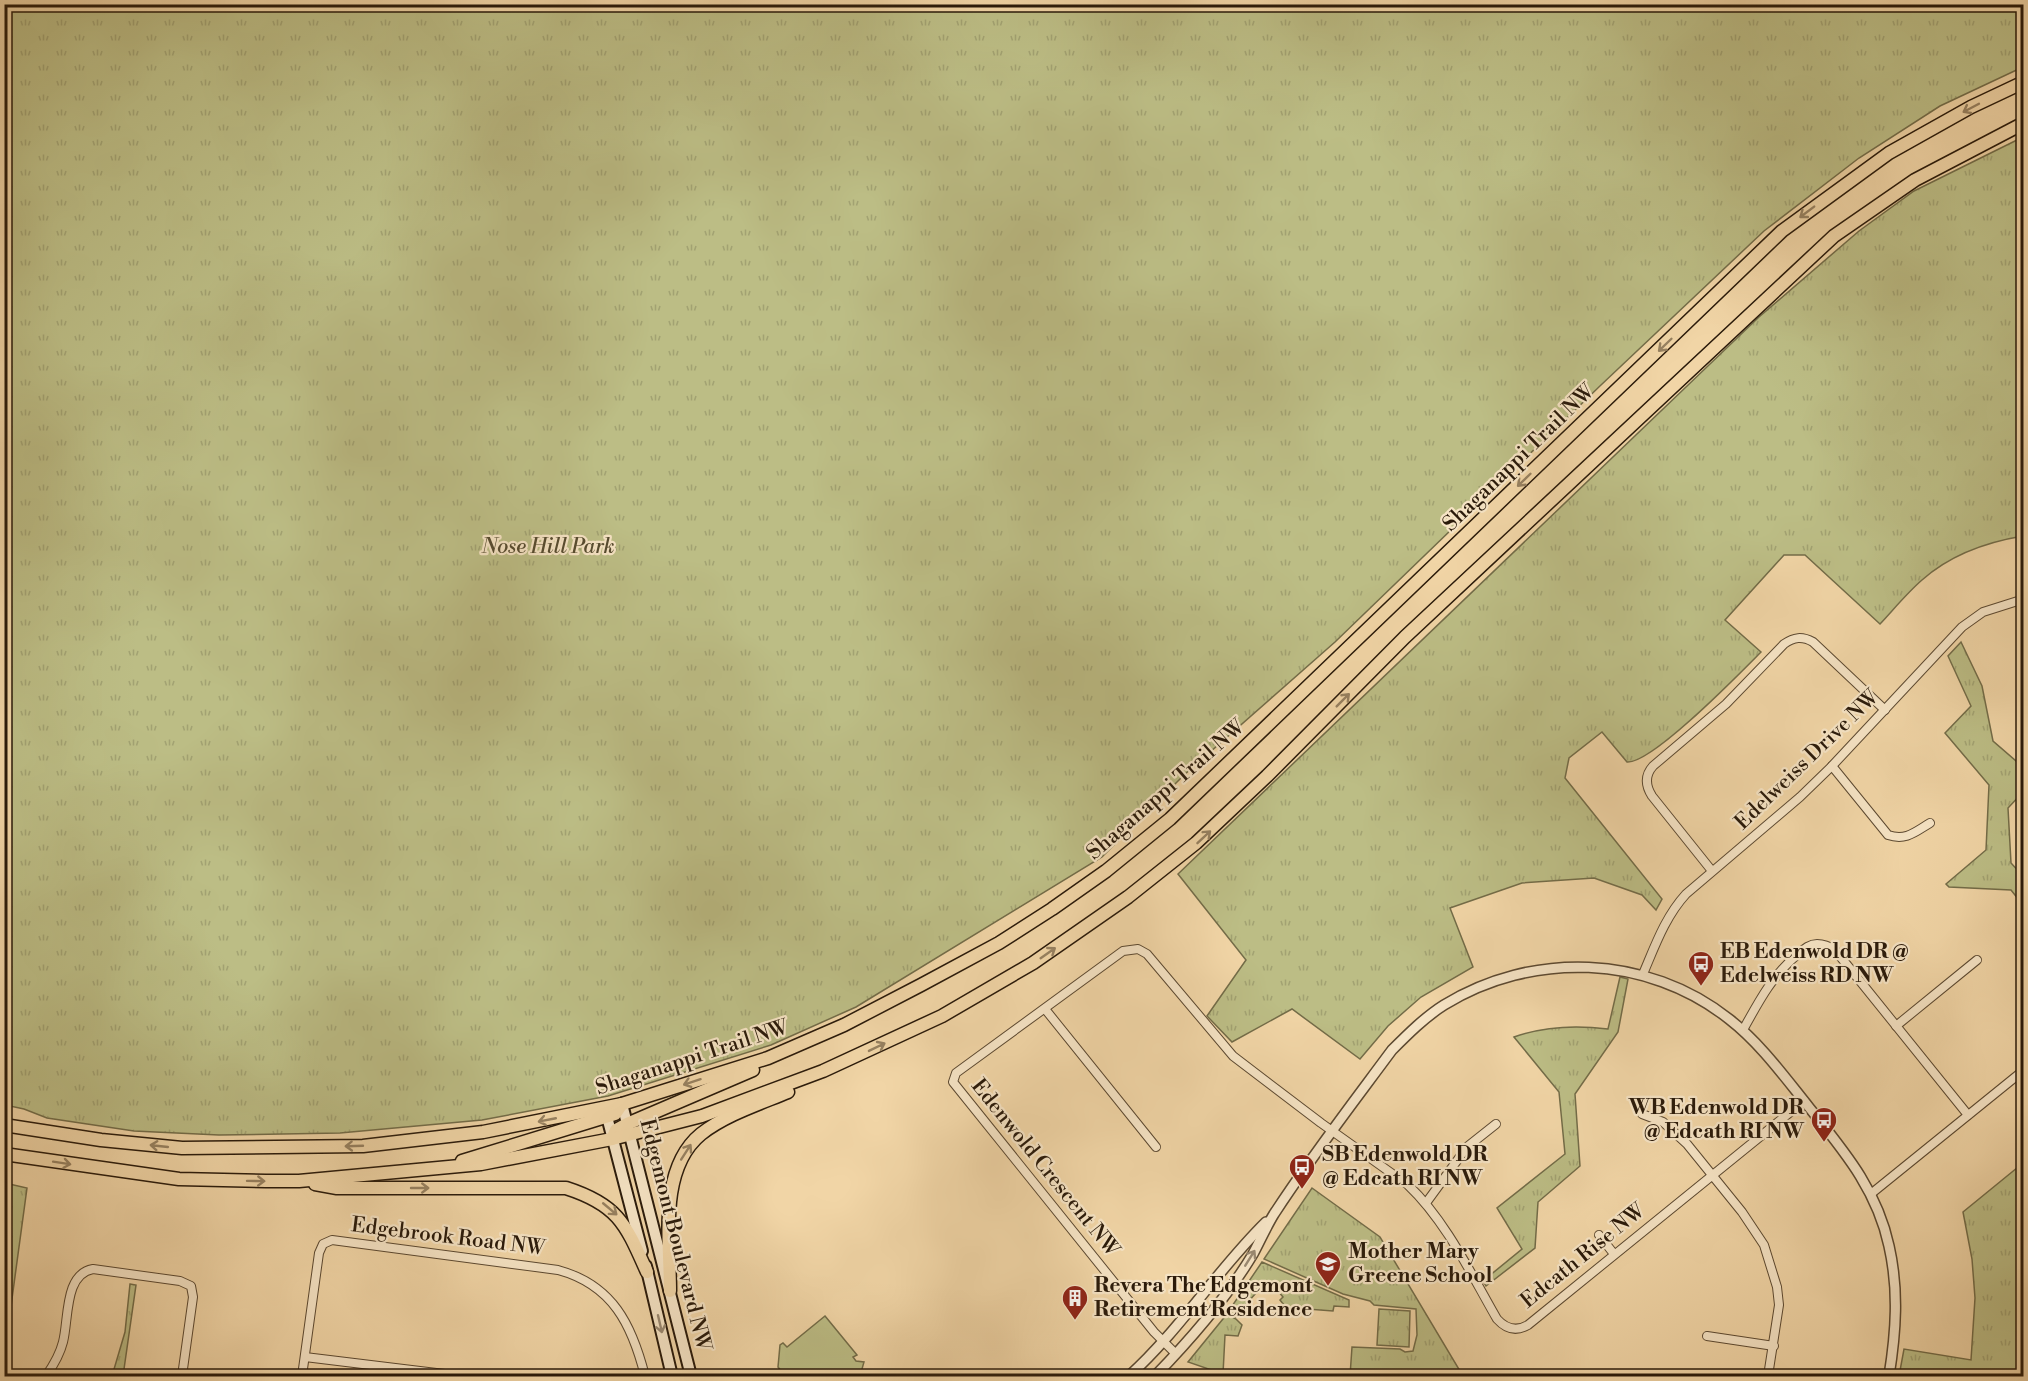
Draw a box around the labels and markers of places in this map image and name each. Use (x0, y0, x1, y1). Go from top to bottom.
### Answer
place label: EB Edenwold DR @ Edelweiss RD NW (1720, 939, 1909, 989)
bus stop icon: EB Edenwold DR @ Edelweiss RD NW (1686, 949, 1716, 987)
place label: WB Edenwold DR @ Edcath RI NW (1628, 1095, 1805, 1145)
bus stop icon: WB Edenwold DR @ Edcath RI NW (1809, 1105, 1839, 1143)
place label: SB Edenwold DR @ Edcath RI NW (1322, 1142, 1488, 1192)
bus stop icon: SB Edenwold DR @ Edcath RI NW (1287, 1152, 1317, 1190)
place label: Mother Mary Greene School (1348, 1239, 1493, 1289)
school or university icon: Mother Mary Greene School (1313, 1249, 1343, 1287)
place label: Revera The Edgemont Retirement Residence (1094, 1273, 1313, 1323)
building icon: Revera The Edgemont Retirement Residence (1060, 1283, 1090, 1321)

